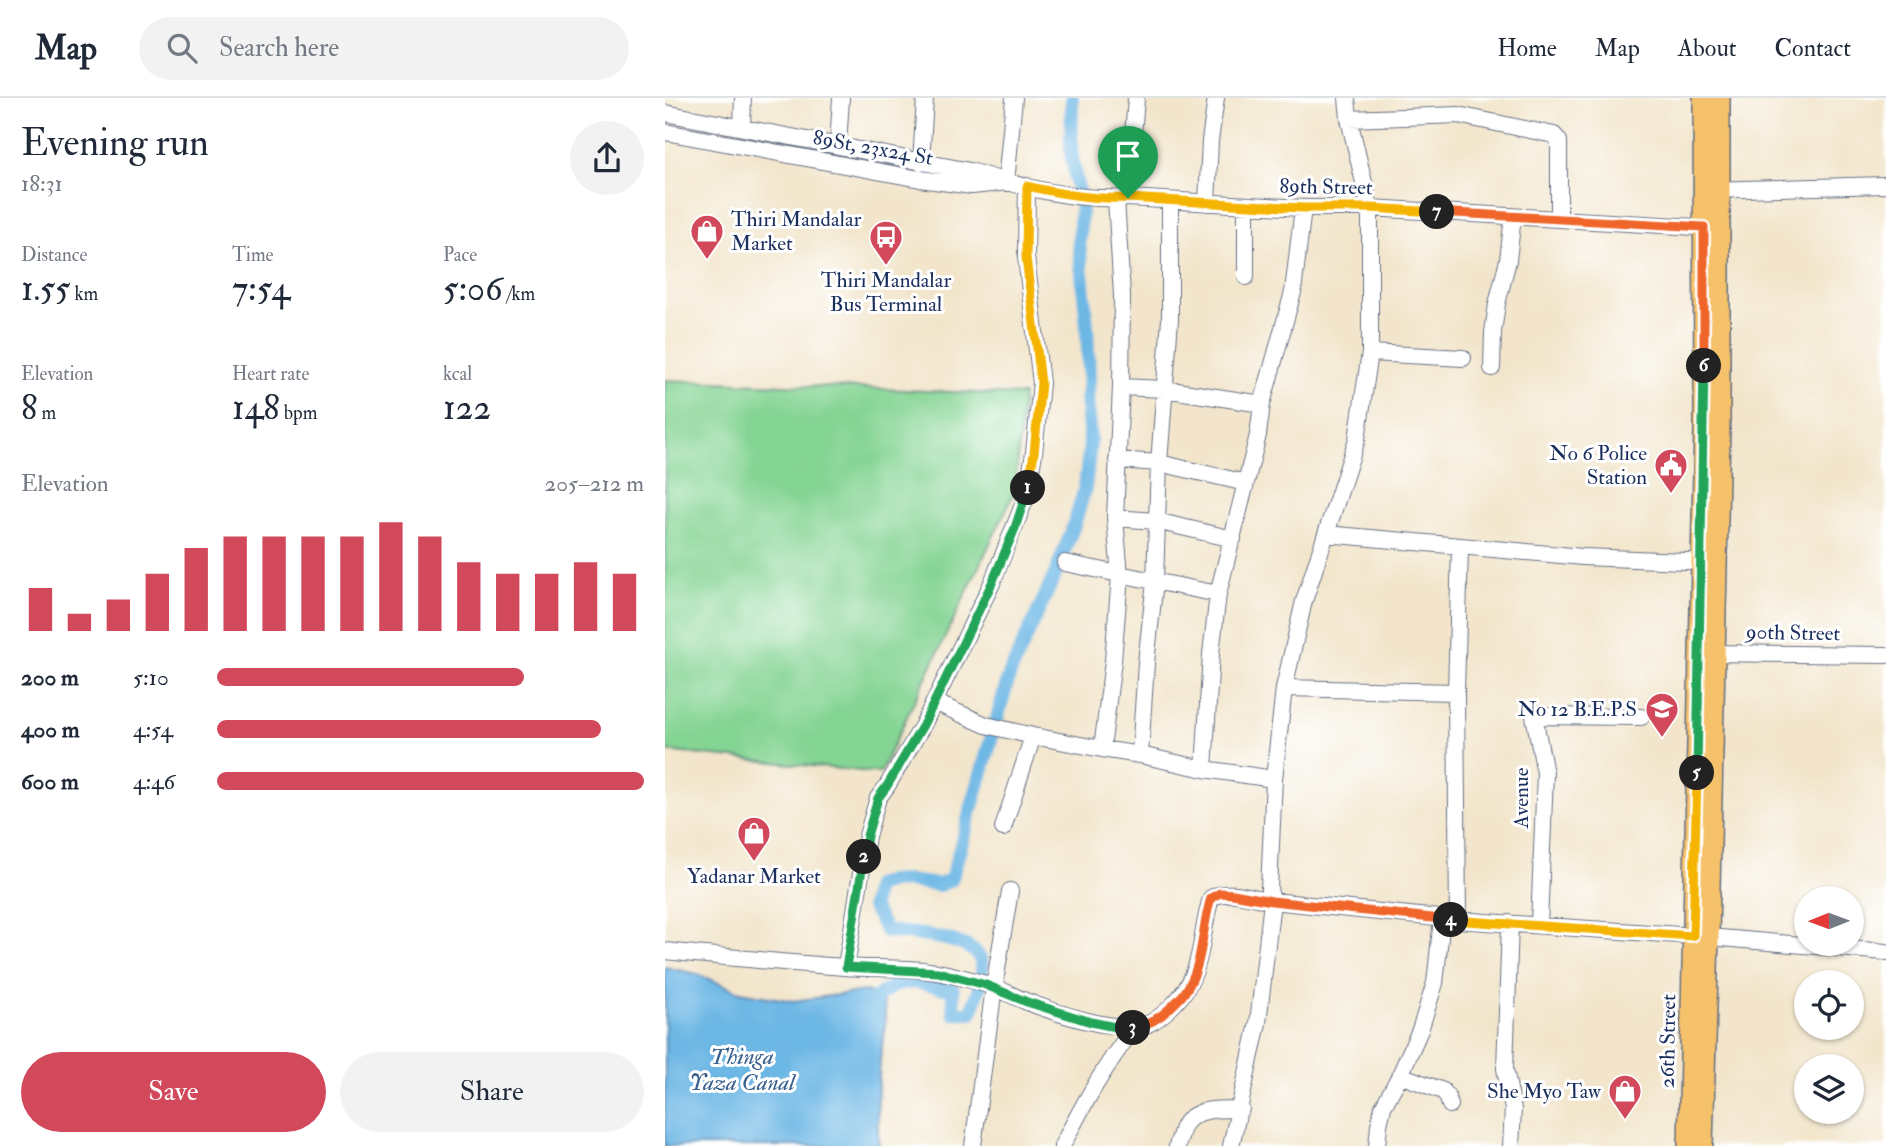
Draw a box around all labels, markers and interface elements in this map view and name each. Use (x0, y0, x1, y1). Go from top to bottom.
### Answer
search box (139, 17, 629, 80)
text: Map (35, 28, 97, 69)
icon: search (163, 29, 201, 67)
text: Search here (219, 32, 339, 64)
text: Home (1497, 33, 1557, 64)
text: Map (1595, 33, 1640, 64)
text: About (1678, 33, 1737, 64)
text: Contact (1775, 33, 1851, 64)
text: Evening run (21, 119, 209, 167)
button: share (570, 121, 644, 195)
street label: 89St, 23x24 St (811, 124, 935, 172)
pin (1098, 126, 1158, 198)
icon: arrive (1109, 137, 1147, 175)
text: 18:31 (21, 169, 63, 198)
street label: 89th Street (1279, 173, 1373, 201)
pin: 7 (1419, 194, 1455, 230)
text: 7 (1432, 199, 1441, 223)
place label: Thiri Mandalar Market (731, 206, 862, 257)
shop icon: Thiri Mandalar Market (688, 212, 726, 261)
bus stop icon: Thiri Mandalar Bus Terminal (867, 218, 905, 267)
text: Distance (21, 243, 87, 267)
text: Time (232, 243, 274, 267)
text: Pace (443, 243, 477, 267)
text: 1.55 (21, 267, 71, 311)
text: 7:54 (232, 267, 290, 311)
text: 5:06 (443, 267, 503, 311)
place label: Thiri Mandalar Bus Terminal (821, 267, 951, 318)
text: km (71, 282, 98, 306)
text: /km (503, 282, 535, 306)
pin: 6 (1686, 348, 1721, 384)
text: 6 (1699, 353, 1708, 377)
text: Elevation (21, 362, 93, 386)
text: Heart rate (232, 362, 309, 386)
text: kcal (443, 362, 472, 386)
text: 8 (21, 386, 37, 430)
text: 148 (232, 386, 280, 430)
text: 122 (443, 386, 491, 430)
text: m (37, 401, 56, 425)
text: bpm (280, 401, 317, 425)
place label: No 6 Police Station (1549, 440, 1647, 491)
public building icon: No 6 Police Station (1652, 446, 1690, 495)
text: Elevation (21, 469, 109, 498)
text: 205–212 m (545, 469, 644, 498)
pin: 1 (1011, 470, 1045, 506)
text: 1 (1024, 475, 1031, 499)
street label: 90th Street (1744, 619, 1841, 647)
text: 200 m (21, 663, 79, 692)
text: 5:10 (133, 663, 169, 692)
school or university icon: No 12 B.E.P.S (1643, 690, 1681, 739)
place label: No 12 B.E.P.S (1518, 696, 1637, 723)
text: 400 m (21, 715, 80, 744)
text: 4:54 (133, 715, 173, 744)
pin: 5 (1679, 756, 1715, 790)
text: 5 (1692, 760, 1701, 784)
text: 600 m (21, 767, 79, 796)
text: 4:46 (133, 767, 175, 796)
street label: Avenue (1508, 767, 1535, 829)
shop icon: Yadanar Market (735, 814, 773, 863)
pin: 2 (847, 840, 881, 874)
text: 2 (859, 844, 868, 868)
place label: Yadanar Market (687, 863, 821, 890)
north arrow (1794, 886, 1864, 956)
map controls (1794, 886, 1864, 1124)
pin: 4 (1433, 902, 1469, 938)
text: 4 (1445, 907, 1456, 931)
button: locate (1794, 970, 1864, 1040)
street label: 26th Street (1654, 994, 1682, 1088)
pin: 3 (1115, 1010, 1151, 1046)
text: 3 (1129, 1015, 1136, 1039)
water label: Thinga Yaza Canal (689, 1042, 796, 1097)
button: Save (21, 1052, 326, 1132)
button: Share (340, 1052, 644, 1132)
button: layers (1794, 1054, 1864, 1124)
shop icon: She Myo Taw (1606, 1072, 1644, 1121)
place label: She Myo Taw (1487, 1078, 1602, 1105)

